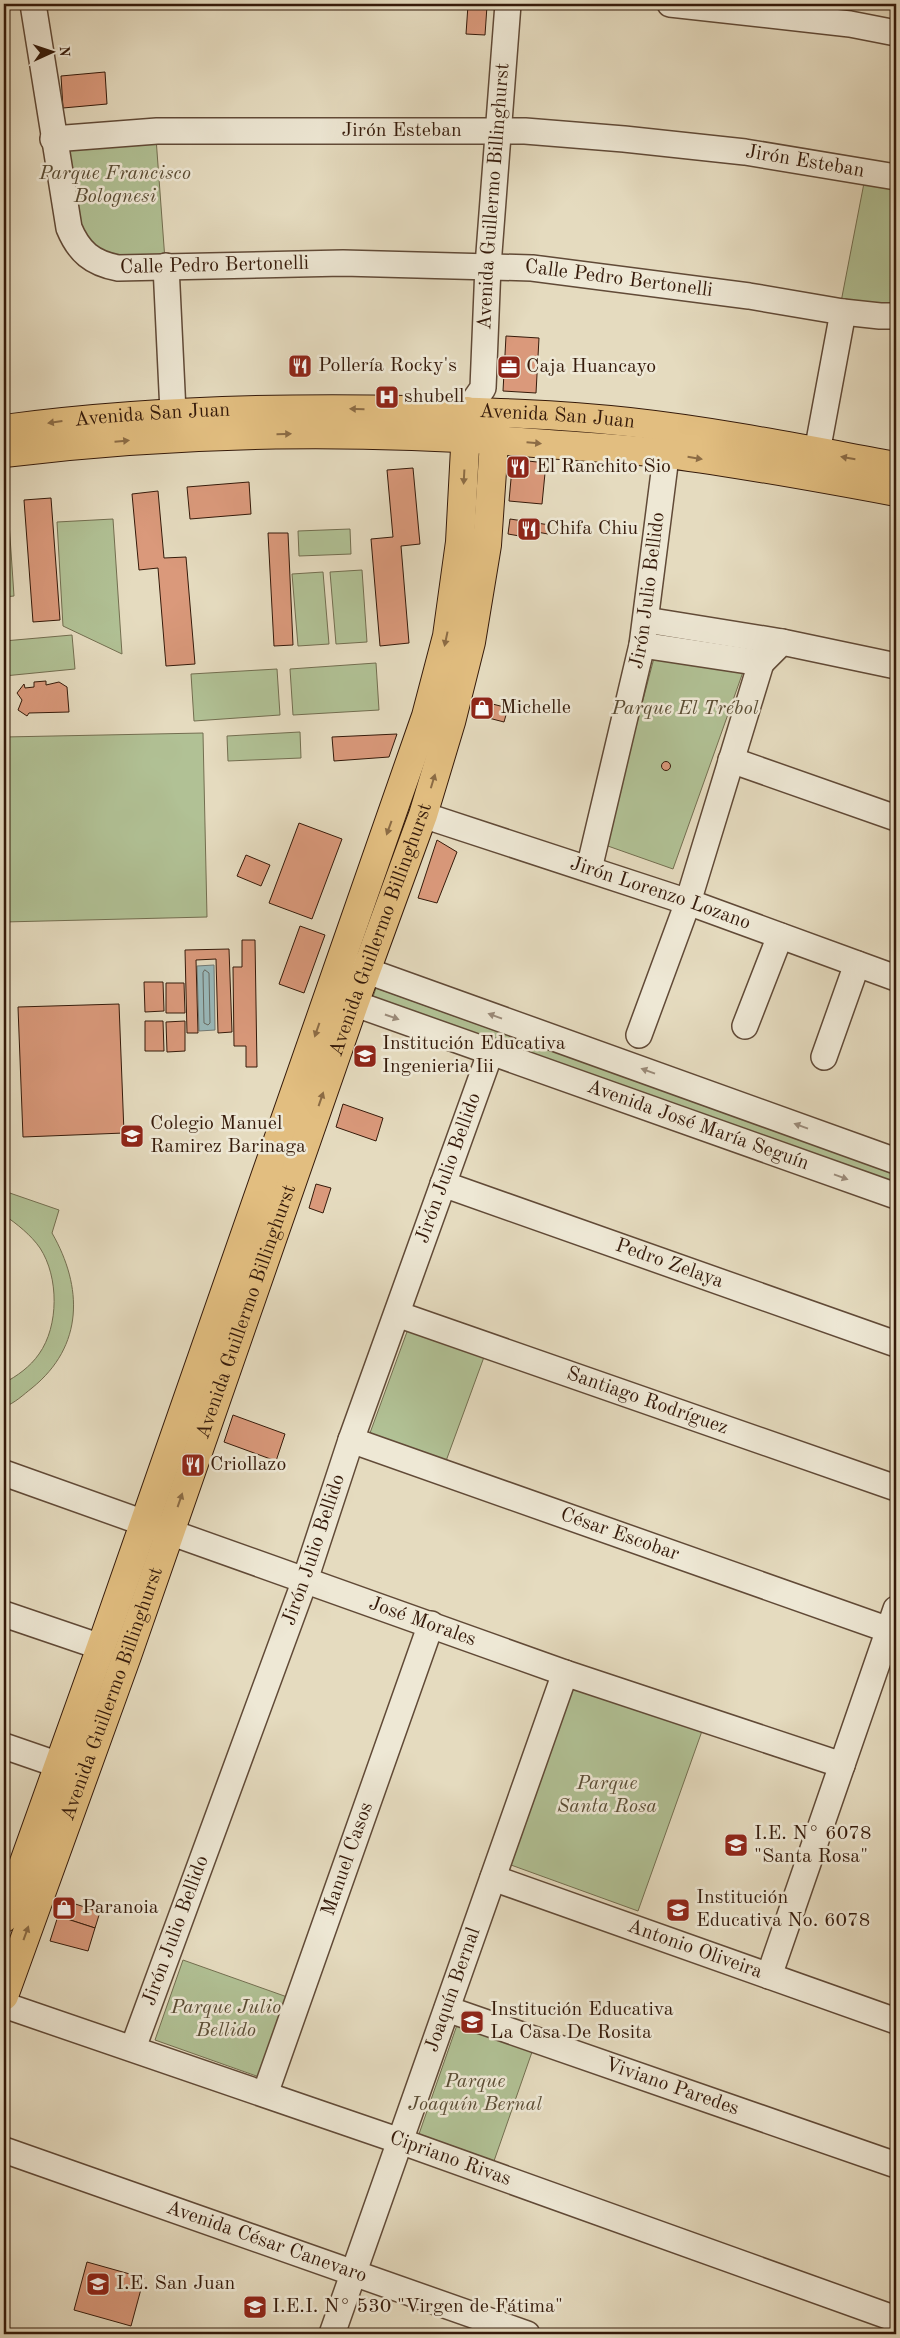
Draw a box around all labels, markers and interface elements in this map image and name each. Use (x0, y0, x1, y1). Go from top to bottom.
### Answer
north arrow (28, 28, 78, 78)
text: N (57, 46, 71, 57)
street label: Avenida Guillermo Billinghurst (475, 62, 513, 330)
street label: Jirón Esteban (341, 121, 462, 141)
street label: Jirón Esteban (744, 142, 866, 182)
park label: Parque Francisco Bolognesi (38, 164, 191, 207)
street label: Calle Pedro Bertonelli (120, 254, 309, 278)
street label: Calle Pedro Bertonelli (525, 258, 714, 301)
restaurant icon: Pollería Rocky's (287, 353, 313, 379)
office icon: Caja Huancayo (496, 354, 522, 380)
place label: Pollería Rocky's (318, 356, 457, 376)
place label: Caja Huancayo (526, 357, 656, 377)
hospital icon: shubell (374, 384, 400, 410)
place label: shubell (404, 387, 464, 407)
street label: Avenida San Juan (74, 401, 231, 431)
street label: Avenida San Juan (479, 402, 636, 433)
one-way arrow (348, 405, 364, 413)
one-way arrow (46, 418, 62, 426)
one-way arrow (276, 429, 292, 437)
one-way arrow (114, 436, 130, 444)
one-way arrow (526, 439, 542, 447)
one-way arrow (840, 453, 856, 461)
restaurant icon: El Ranchito Sio (505, 454, 531, 480)
one-way arrow (688, 455, 704, 463)
place label: El Ranchito Sio (536, 457, 671, 477)
one-way arrow (459, 470, 467, 486)
street label: Jirón Julio Bellido (627, 511, 669, 671)
restaurant icon: Chifa Chiu (516, 516, 542, 542)
place label: Chifa Chiu (546, 519, 638, 539)
one-way arrow (442, 631, 450, 646)
shop icon: Michelle (469, 695, 495, 721)
place label: Michelle (500, 698, 571, 718)
park label: Parque El Trébol (611, 699, 759, 719)
one-way arrow (430, 773, 438, 788)
street label: Avenida Guillermo Billinghurst (327, 801, 436, 1059)
one-way arrow (384, 820, 392, 835)
street label: Jirón Lorenzo Lozano (567, 854, 753, 934)
one-way arrow (488, 1012, 503, 1019)
one-way arrow (384, 1013, 399, 1021)
one-way arrow (312, 1023, 320, 1038)
place label: Institución Educativa Ingenieria Iii (382, 1034, 566, 1077)
school or university icon: Institución Educativa Ingenieria Iii (352, 1043, 378, 1069)
one-way arrow (641, 1067, 656, 1074)
street label: Avenida José María Seguín (584, 1077, 812, 1174)
street label: Jirón Julio Bellido (413, 1090, 485, 1246)
one-way arrow (317, 1091, 325, 1106)
place label: Colegio Manuel Ramirez Barinaga (150, 1114, 306, 1157)
one-way arrow (793, 1122, 808, 1130)
school or university icon: Colegio Manuel Ramirez Barinaga (119, 1123, 145, 1149)
one-way arrow (834, 1173, 849, 1181)
street label: Avenida Guillermo Billinghurst (193, 1182, 300, 1442)
street label: Pedro Zelaya (613, 1236, 726, 1292)
street label: Santiago Rodríguez (564, 1364, 731, 1439)
restaurant icon: Criollazo (180, 1452, 206, 1478)
place label: Criollazo (210, 1455, 286, 1475)
street label: Jirón Julio Bellido (279, 1472, 349, 1628)
one-way arrow (177, 1492, 185, 1507)
street label: César Escobar (558, 1505, 682, 1565)
street label: Avenida Guillermo Billinghurst (58, 1565, 167, 1823)
street label: José Morales (366, 1594, 478, 1650)
park label: Parque Santa Rosa (557, 1774, 657, 1817)
street label: Manuel Casos (319, 1800, 377, 1919)
place label: I.E. N° 6078 "Santa Rosa" (754, 1824, 871, 1867)
school or university icon: I.E. N° 6078 "Santa Rosa" (723, 1832, 749, 1858)
street label: Jirón Julio Bellido (139, 1853, 213, 2008)
place label: Institución Educativa No. 6078 (696, 1888, 870, 1931)
shop icon: Paranoia (51, 1895, 77, 1921)
school or university icon: Institución Educativa No. 6078 (665, 1897, 691, 1923)
place label: Paranoia (82, 1898, 159, 1918)
street label: Antonio Oliveira (624, 1916, 765, 1983)
street label: Joaquín Bernal (422, 1925, 484, 2055)
one-way arrow (23, 1926, 30, 1941)
park label: Parque Julio Bellido (170, 1998, 281, 2041)
place label: Institución Educativa La Casa De Rosita (490, 2000, 674, 2043)
school or university icon: Institución Educativa La Casa De Rosita (459, 2009, 485, 2035)
street label: Viviano Paredes (602, 2055, 742, 2120)
park label: Parque Joaquín Bernal (408, 2072, 542, 2115)
street label: Cipriano Rivas (387, 2128, 513, 2190)
street label: Avenida César Canevaro (163, 2198, 369, 2287)
school or university icon: I.E. San Juan (85, 2271, 111, 2297)
place label: I.E. San Juan (116, 2274, 236, 2294)
school or university icon: I.E.I. N° 530 "Virgen de Fátima" (242, 2294, 268, 2320)
place label: I.E.I. N° 530 "Virgen de Fátima" (272, 2297, 563, 2317)

